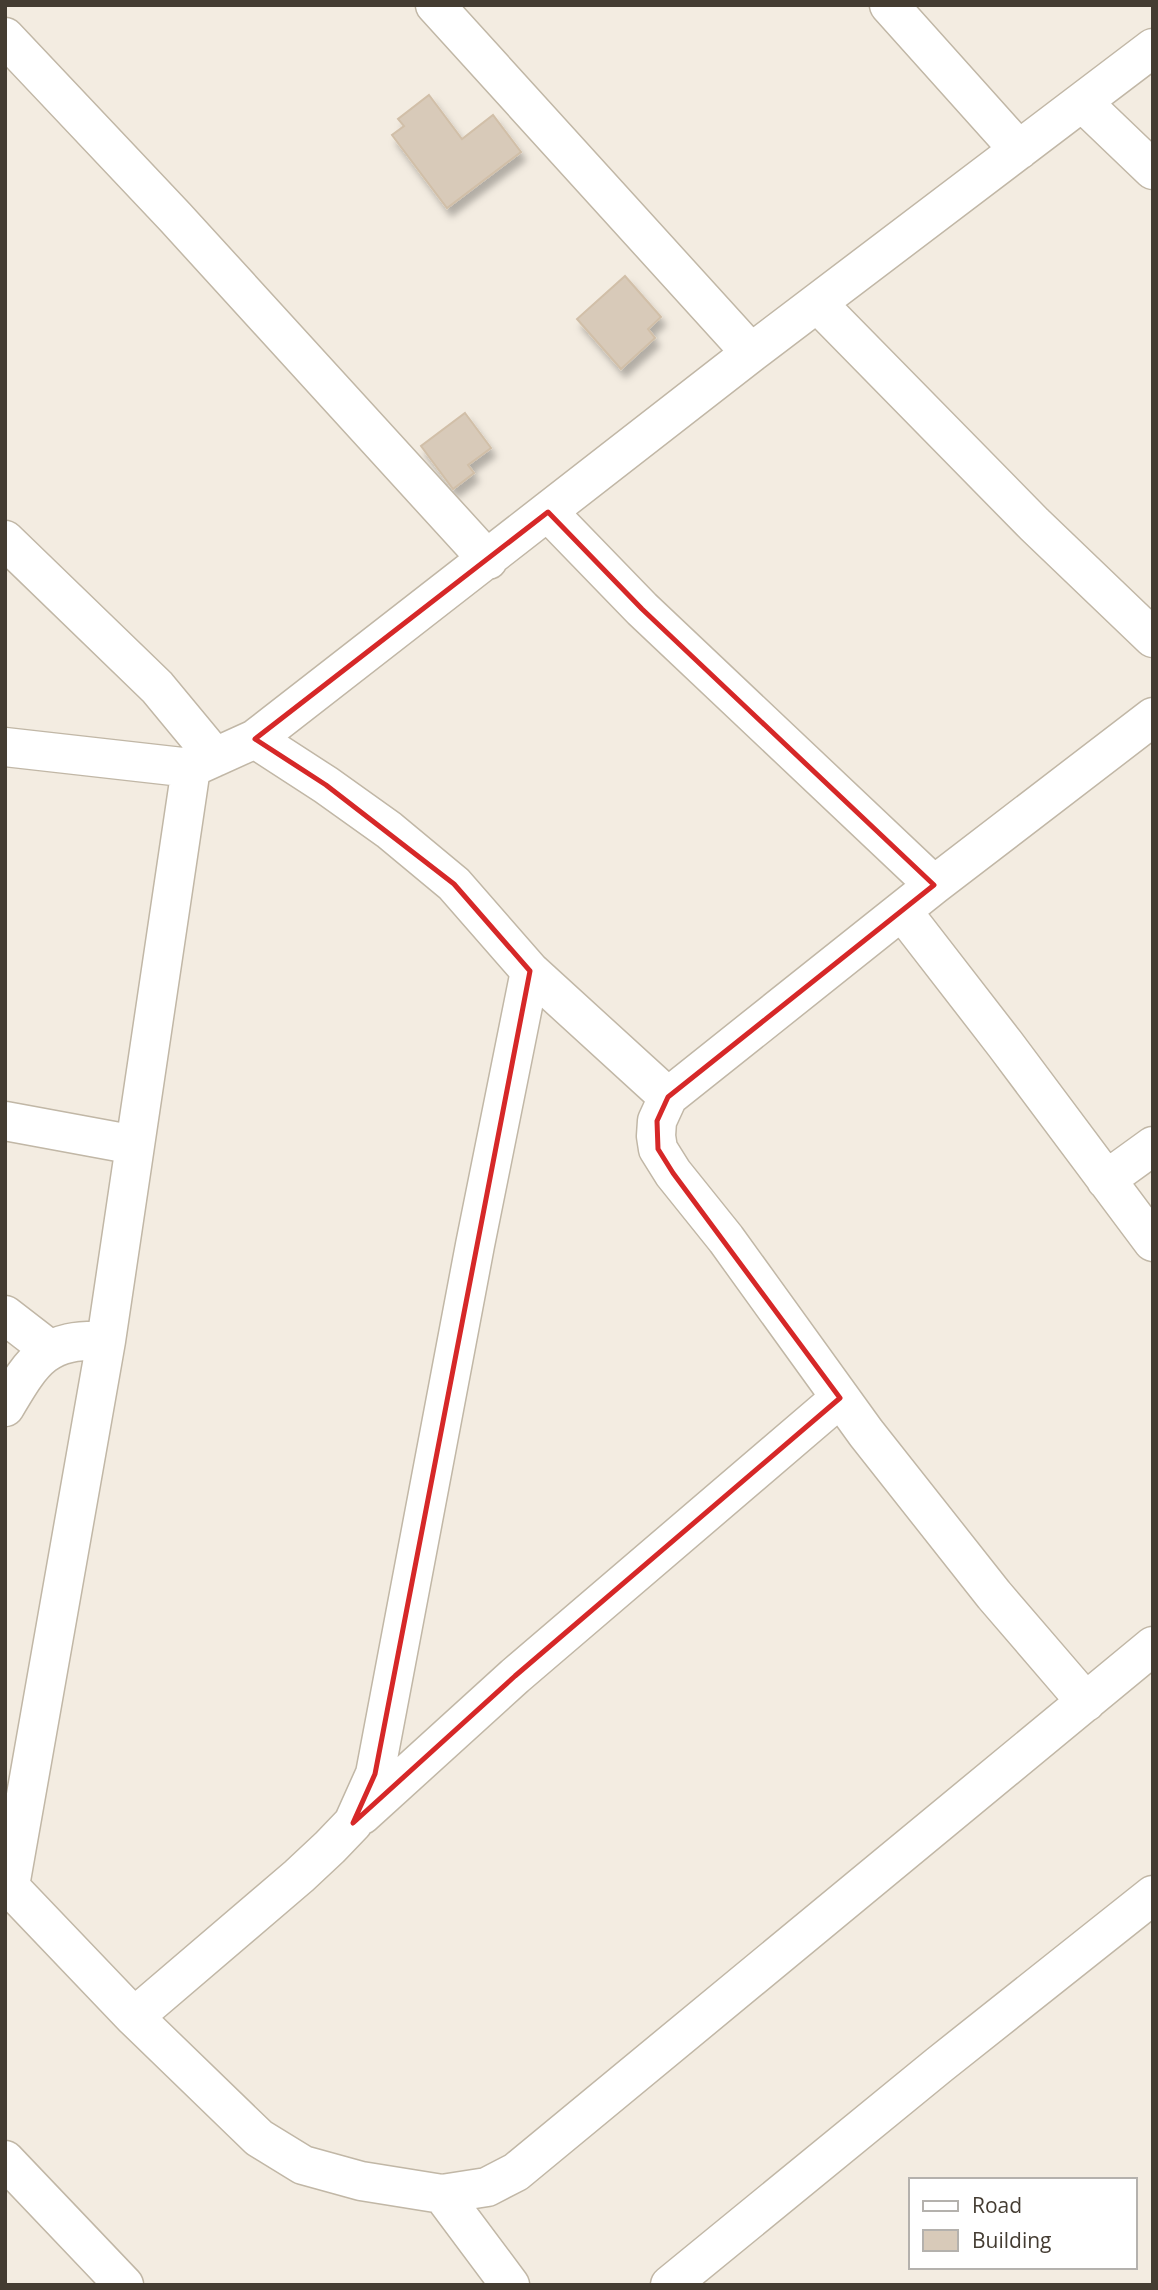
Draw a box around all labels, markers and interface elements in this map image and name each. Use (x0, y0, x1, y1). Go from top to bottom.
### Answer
legend (909, 2178, 1137, 2269)
text: Road (972, 2191, 1022, 2219)
text: Building (972, 2226, 1051, 2254)

